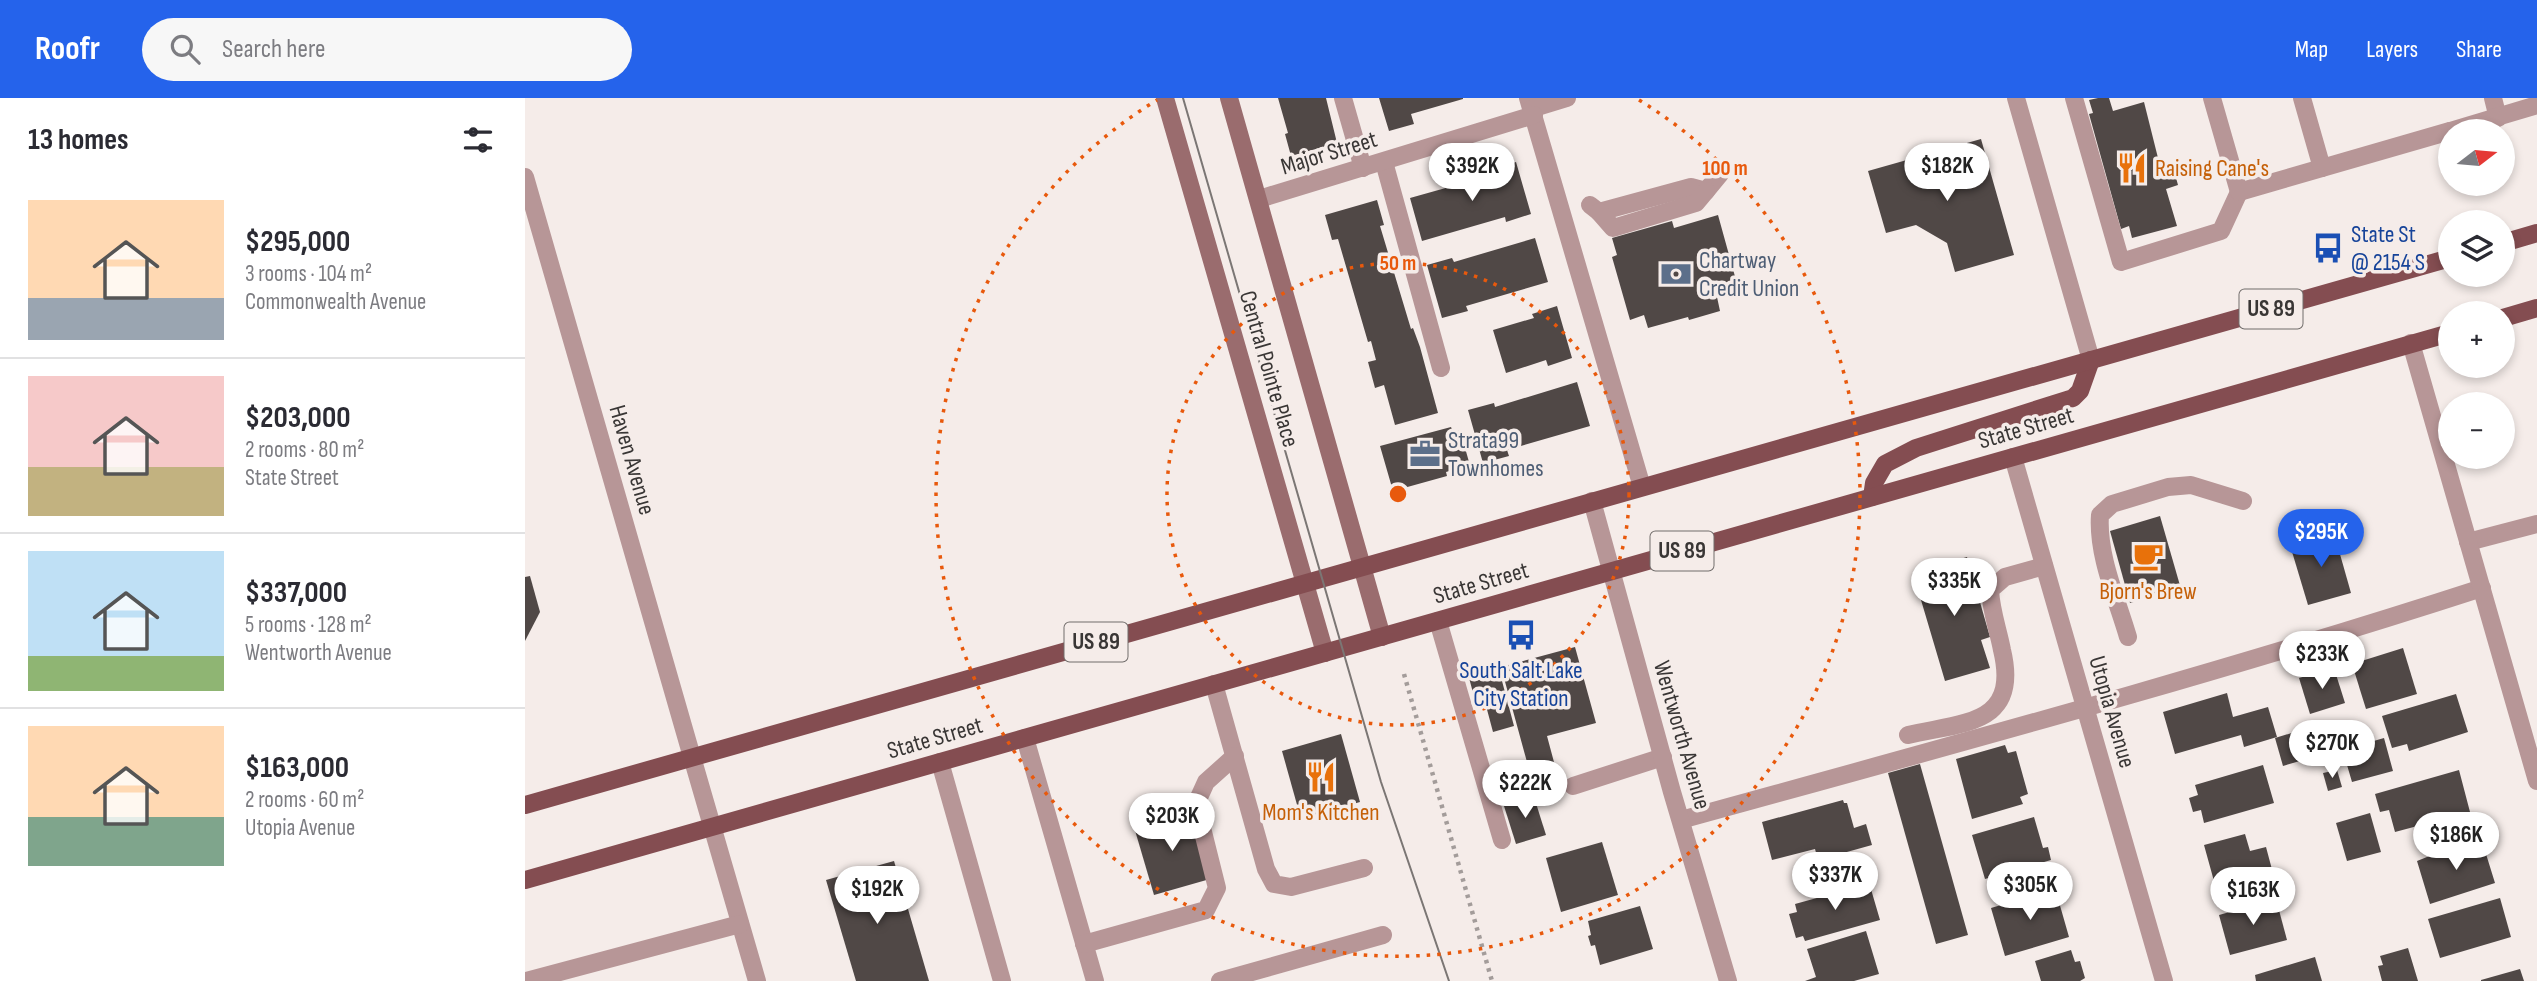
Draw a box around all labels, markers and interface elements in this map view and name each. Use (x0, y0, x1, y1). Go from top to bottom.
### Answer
search box (142, 18, 632, 81)
text: Roofr (35, 29, 100, 69)
icon: search (166, 30, 204, 68)
text: Search here (222, 34, 325, 65)
text: Map (2295, 35, 2328, 64)
text: Layers (2366, 35, 2418, 64)
text: Share (2456, 35, 2502, 64)
north arrow (2438, 119, 2515, 196)
map controls (2438, 119, 2515, 469)
icon: filters (459, 121, 497, 159)
text: 13 homes (28, 122, 129, 158)
street label: Major Street (1277, 125, 1381, 181)
pin: $392K (1423, 144, 1521, 203)
pin: $182K (1898, 144, 1996, 203)
restaurant icon: Raising Cane's (2115, 151, 2149, 185)
text: $392K (1445, 152, 1499, 180)
text: $182K (1920, 152, 1974, 180)
place label: Raising Cane's (2155, 154, 2269, 183)
text: 100 m (1702, 156, 1748, 181)
button: layers (2438, 210, 2515, 287)
place label: State St @ 2154 S (2351, 220, 2425, 277)
text: $295,000 (245, 224, 350, 260)
icon: home (84, 228, 168, 312)
bus stop icon: State St @ 2154 S (2311, 231, 2345, 265)
place label: Chartway Credit Union (1699, 246, 1799, 303)
text: 50 m (1380, 251, 1416, 276)
bank icon: Chartway Credit Union (1659, 257, 1693, 291)
text: 3 rooms · 104 m² (245, 260, 372, 288)
street label: Central Pointe Place (1233, 287, 1305, 451)
text: Commonwealth Avenue (245, 288, 426, 316)
road number: US 89 (2239, 290, 2303, 328)
button: + (2438, 301, 2515, 378)
button: − (2438, 392, 2515, 469)
text: $203,000 (245, 400, 350, 436)
street label: State Street (1975, 401, 2077, 455)
street label: Haven Avenue (603, 402, 661, 518)
icon: home (84, 404, 168, 488)
place label: Strata99 Townhomes (1448, 426, 1544, 483)
text: 2 rooms · 80 m² (245, 436, 364, 464)
office icon: Strata99 Townhomes (1408, 437, 1442, 471)
text: State Street (245, 464, 339, 492)
centre of rings (1386, 482, 1410, 506)
pin: $295K (2272, 510, 2370, 569)
text: $295K (2294, 518, 2348, 546)
road number: US 89 (1651, 531, 1713, 570)
cafe icon: Bjorn's Brew (2131, 539, 2165, 573)
street label: State Street (1430, 556, 1532, 610)
pin: $335K (1905, 559, 2003, 618)
text: $335K (1927, 567, 1981, 595)
text: $337,000 (245, 575, 347, 611)
place label: Bjorn's Brew (2099, 577, 2197, 606)
icon: home (84, 579, 168, 663)
text: 5 rooms · 128 m² (245, 611, 372, 639)
bus stop icon: South Salt Lake City Station (1504, 618, 1538, 652)
road number: US 89 (1065, 622, 1127, 662)
pin: $233K (2273, 632, 2371, 691)
text: Wentworth Avenue (245, 639, 392, 667)
text: $233K (2295, 640, 2349, 668)
street label: Utopia Avenue (2082, 653, 2142, 771)
place label: South Salt Lake City Station (1459, 656, 1583, 713)
street label: Wentworth Avenue (1647, 657, 1717, 813)
street label: State Street (884, 711, 986, 765)
pin: $270K (2283, 720, 2381, 780)
text: $270K (2305, 729, 2359, 757)
text: $163,000 (245, 750, 349, 786)
icon: home (84, 754, 168, 838)
restaurant icon: Mom's Kitchen (1304, 760, 1338, 794)
pin: $222K (1476, 760, 1574, 820)
text: $222K (1498, 769, 1552, 797)
text: 2 rooms · 60 m² (245, 786, 364, 814)
pin: $203K (1123, 794, 1221, 853)
place label: Mom's Kitchen (1262, 798, 1380, 827)
text: $203K (1145, 802, 1199, 830)
pin: $186K (2407, 812, 2505, 872)
text: Utopia Avenue (245, 814, 355, 842)
text: $186K (2429, 821, 2483, 849)
pin: $337K (1786, 852, 1884, 912)
text: $337K (1808, 861, 1862, 889)
pin: $305K (1981, 862, 2079, 922)
pin: $192K (828, 866, 926, 926)
pin: $163K (2204, 868, 2302, 927)
text: $305K (2003, 871, 2057, 899)
text: $192K (850, 875, 904, 903)
text: $163K (2226, 876, 2280, 904)

